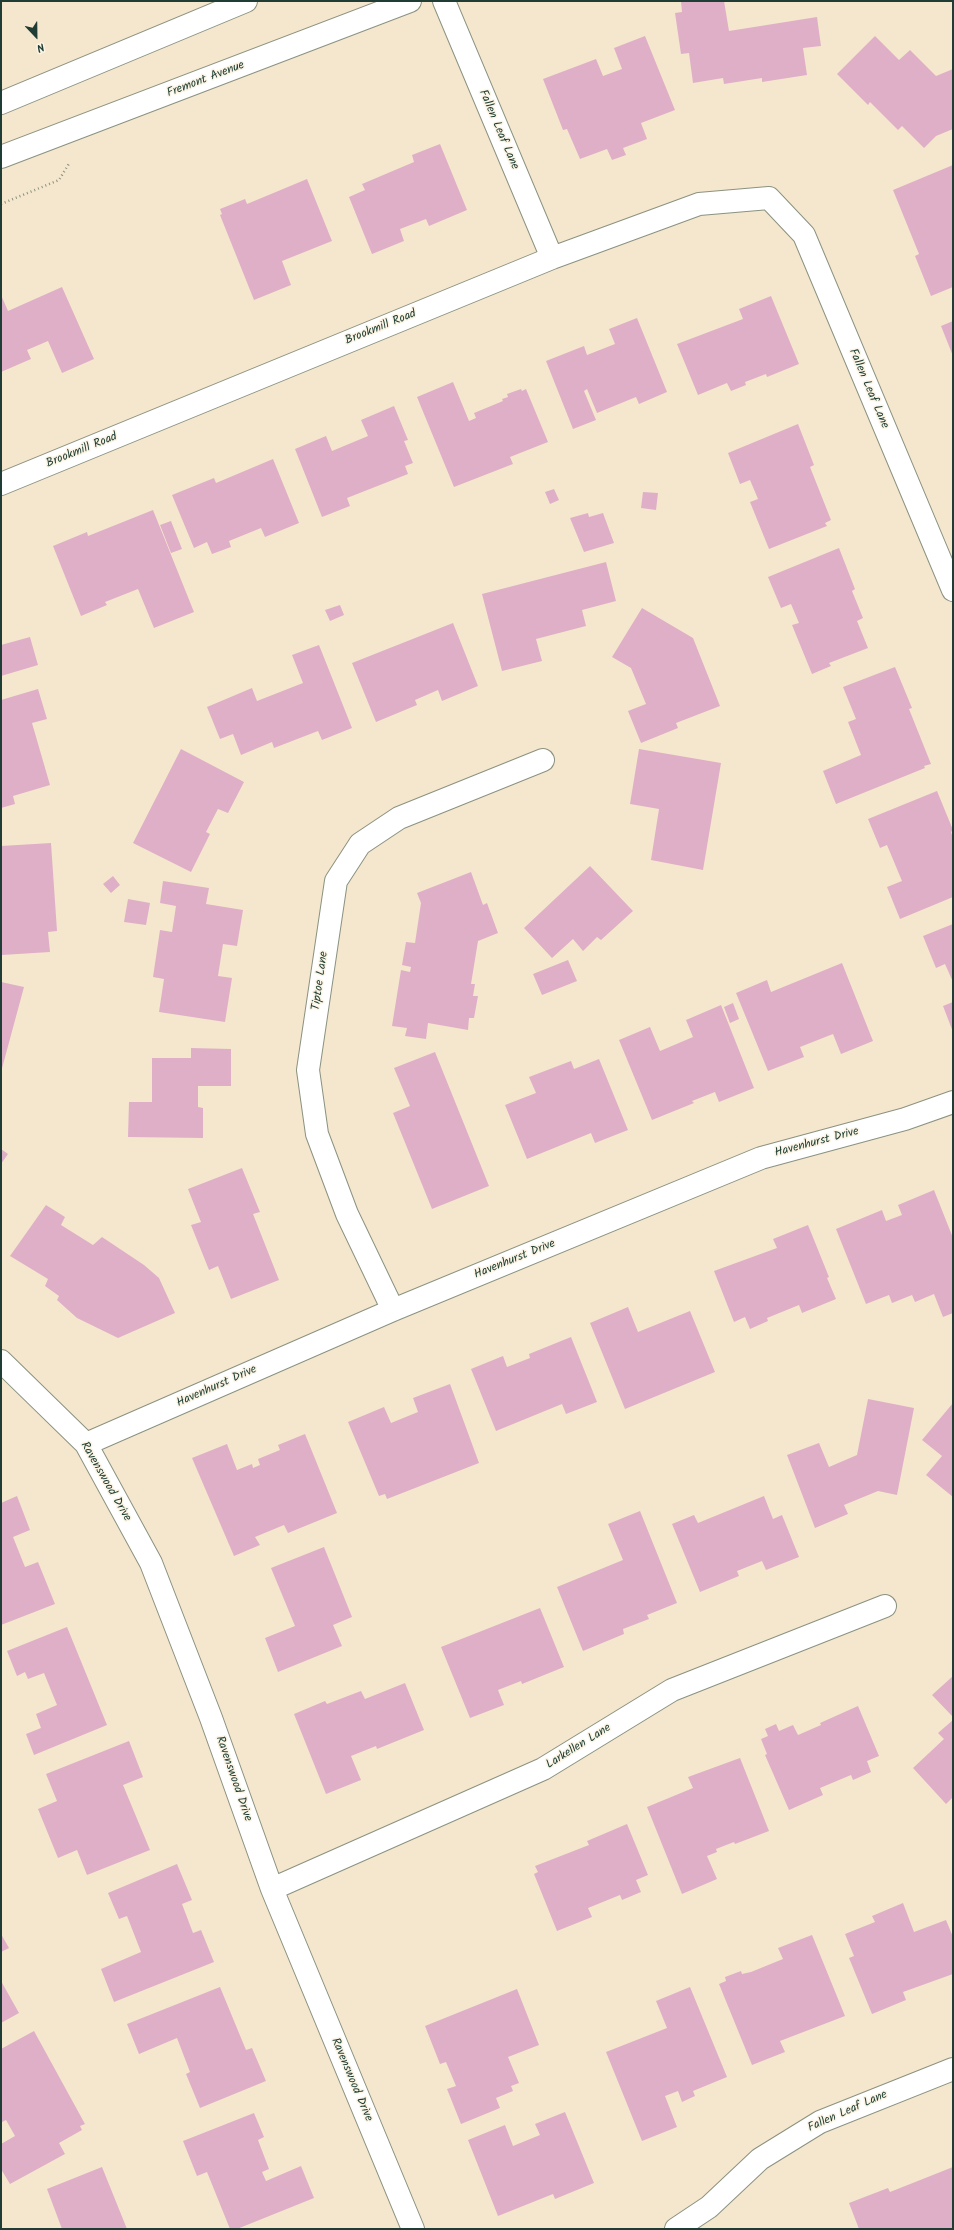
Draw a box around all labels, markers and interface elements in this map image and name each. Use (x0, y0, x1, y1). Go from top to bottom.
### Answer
north arrow (16, 16, 56, 56)
text: N (34, 37, 47, 57)
street label: Fremont Avenue (165, 59, 247, 101)
street label: Fallen Leaf Lane (475, 88, 521, 172)
street label: Brookmill Road (343, 307, 419, 349)
street label: Fallen Leaf Lane (845, 347, 891, 431)
street label: Brookmill Road (44, 430, 120, 472)
street label: Tiptoe Lane (310, 951, 332, 1011)
street label: Havenhurst Drive (773, 1125, 861, 1161)
street label: Havenhurst Drive (472, 1237, 558, 1283)
street label: Havenhurst Drive (175, 1363, 259, 1411)
street label: Ravenswood Drive (76, 1440, 134, 1524)
street label: Larkellen Lane (544, 1721, 614, 1773)
street label: Ravenswood Drive (212, 1734, 254, 1824)
street label: Ravenswood Drive (327, 2036, 375, 2124)
street label: Fallen Leaf Lane (806, 2088, 890, 2136)

